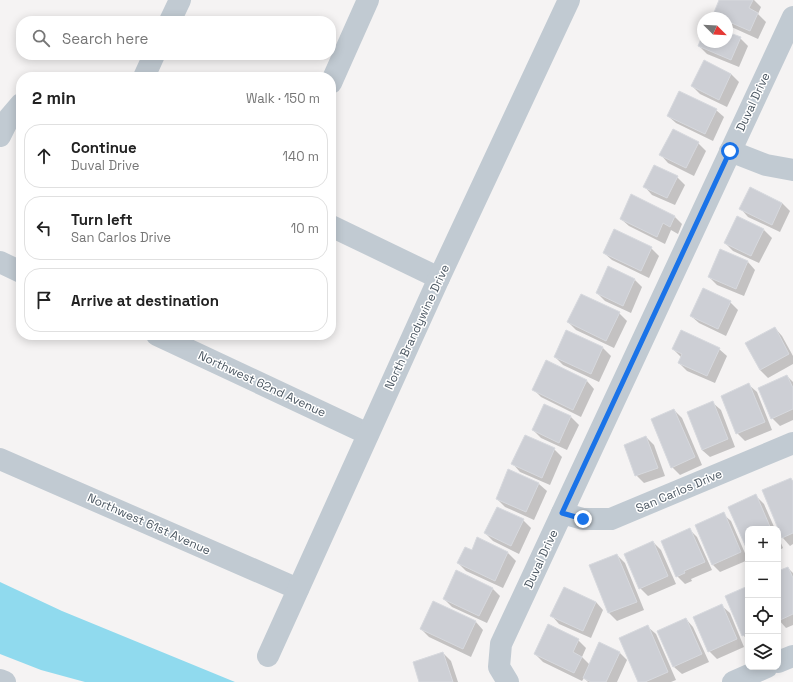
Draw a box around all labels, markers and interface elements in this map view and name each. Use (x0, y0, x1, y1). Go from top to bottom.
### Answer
north arrow (697, 12, 733, 48)
search box (16, 16, 336, 60)
icon: search (30, 27, 52, 49)
text: Search here (62, 29, 148, 48)
street label: Duval Drive (732, 70, 774, 134)
text: 2 min (32, 87, 76, 109)
text: Walk · 150 m (246, 90, 320, 107)
text: Continue (71, 138, 137, 157)
route start (721, 142, 739, 160)
icon: ahead (33, 145, 55, 167)
text: 140 m (283, 148, 319, 165)
text: Duval Drive (71, 157, 140, 174)
text: Turn left (71, 210, 133, 229)
icon: left (33, 217, 55, 239)
text: 10 m (291, 220, 319, 237)
text: San Carlos Drive (71, 229, 171, 246)
street label: North Brandywine Drive (381, 262, 453, 392)
icon: arrive (33, 289, 55, 311)
text: Arrive at destination (71, 291, 219, 310)
street label: Northwest 62nd Avenue (196, 347, 328, 421)
street label: San Carlos Drive (633, 466, 725, 516)
street label: Northwest 61st Avenue (85, 490, 213, 558)
route end (574, 510, 592, 528)
map controls (745, 526, 781, 670)
button: + (745, 526, 781, 562)
street label: Duval Drive (520, 527, 562, 591)
button: − (745, 562, 781, 598)
button: locate (745, 598, 781, 634)
button: layers (745, 634, 781, 670)

